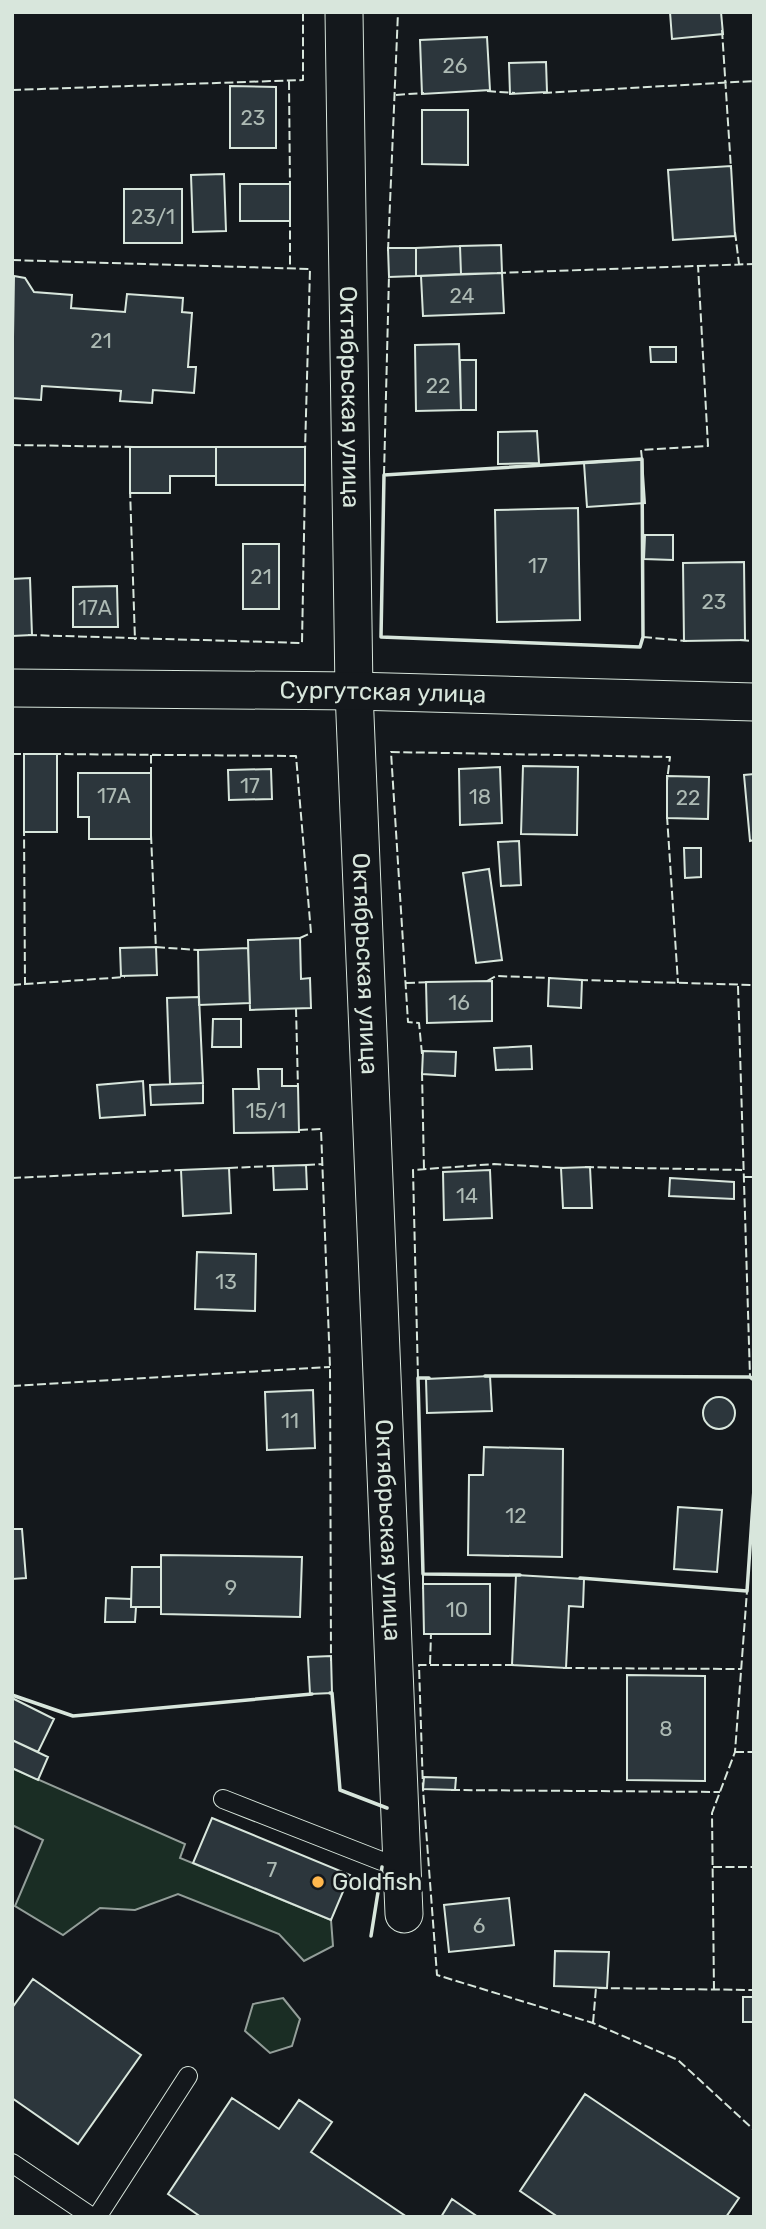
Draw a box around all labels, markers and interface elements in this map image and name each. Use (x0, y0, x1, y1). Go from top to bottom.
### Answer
house number: 26 (443, 53, 468, 78)
house number: 23 (241, 105, 265, 130)
house number: 23/1 (131, 204, 175, 229)
house number: 24 (449, 283, 475, 308)
street label: Октябрьская улица (334, 286, 365, 508)
house number: 21 (90, 328, 112, 353)
house number: 22 (426, 373, 450, 398)
house number: 17 (528, 553, 548, 578)
house number: 21 (250, 564, 272, 589)
house number: 23 (702, 589, 726, 614)
house number: 17А (78, 595, 112, 620)
street label: Сургутская улица (280, 676, 487, 709)
house number: 17 (240, 773, 260, 798)
house number: 17А (97, 783, 131, 808)
house number: 18 (469, 784, 491, 809)
house number: 22 (676, 785, 700, 810)
street label: Октябрьская улица (347, 852, 384, 1075)
house number: 16 (448, 990, 470, 1015)
house number: 15/1 (246, 1098, 286, 1123)
house number: 14 (456, 1183, 478, 1208)
house number: 13 (215, 1269, 237, 1294)
house number: 11 (281, 1408, 299, 1433)
street label: Октябрьская улица (370, 1419, 407, 1642)
house number: 12 (505, 1503, 527, 1528)
house number: 9 (225, 1575, 237, 1600)
house number: 10 (446, 1597, 468, 1622)
house number: 8 (659, 1716, 673, 1741)
house number: 7 (267, 1857, 278, 1882)
place label: Goldfish (332, 1868, 422, 1896)
marker: Goldfish (310, 1874, 326, 1890)
house number: 6 (473, 1913, 485, 1938)

